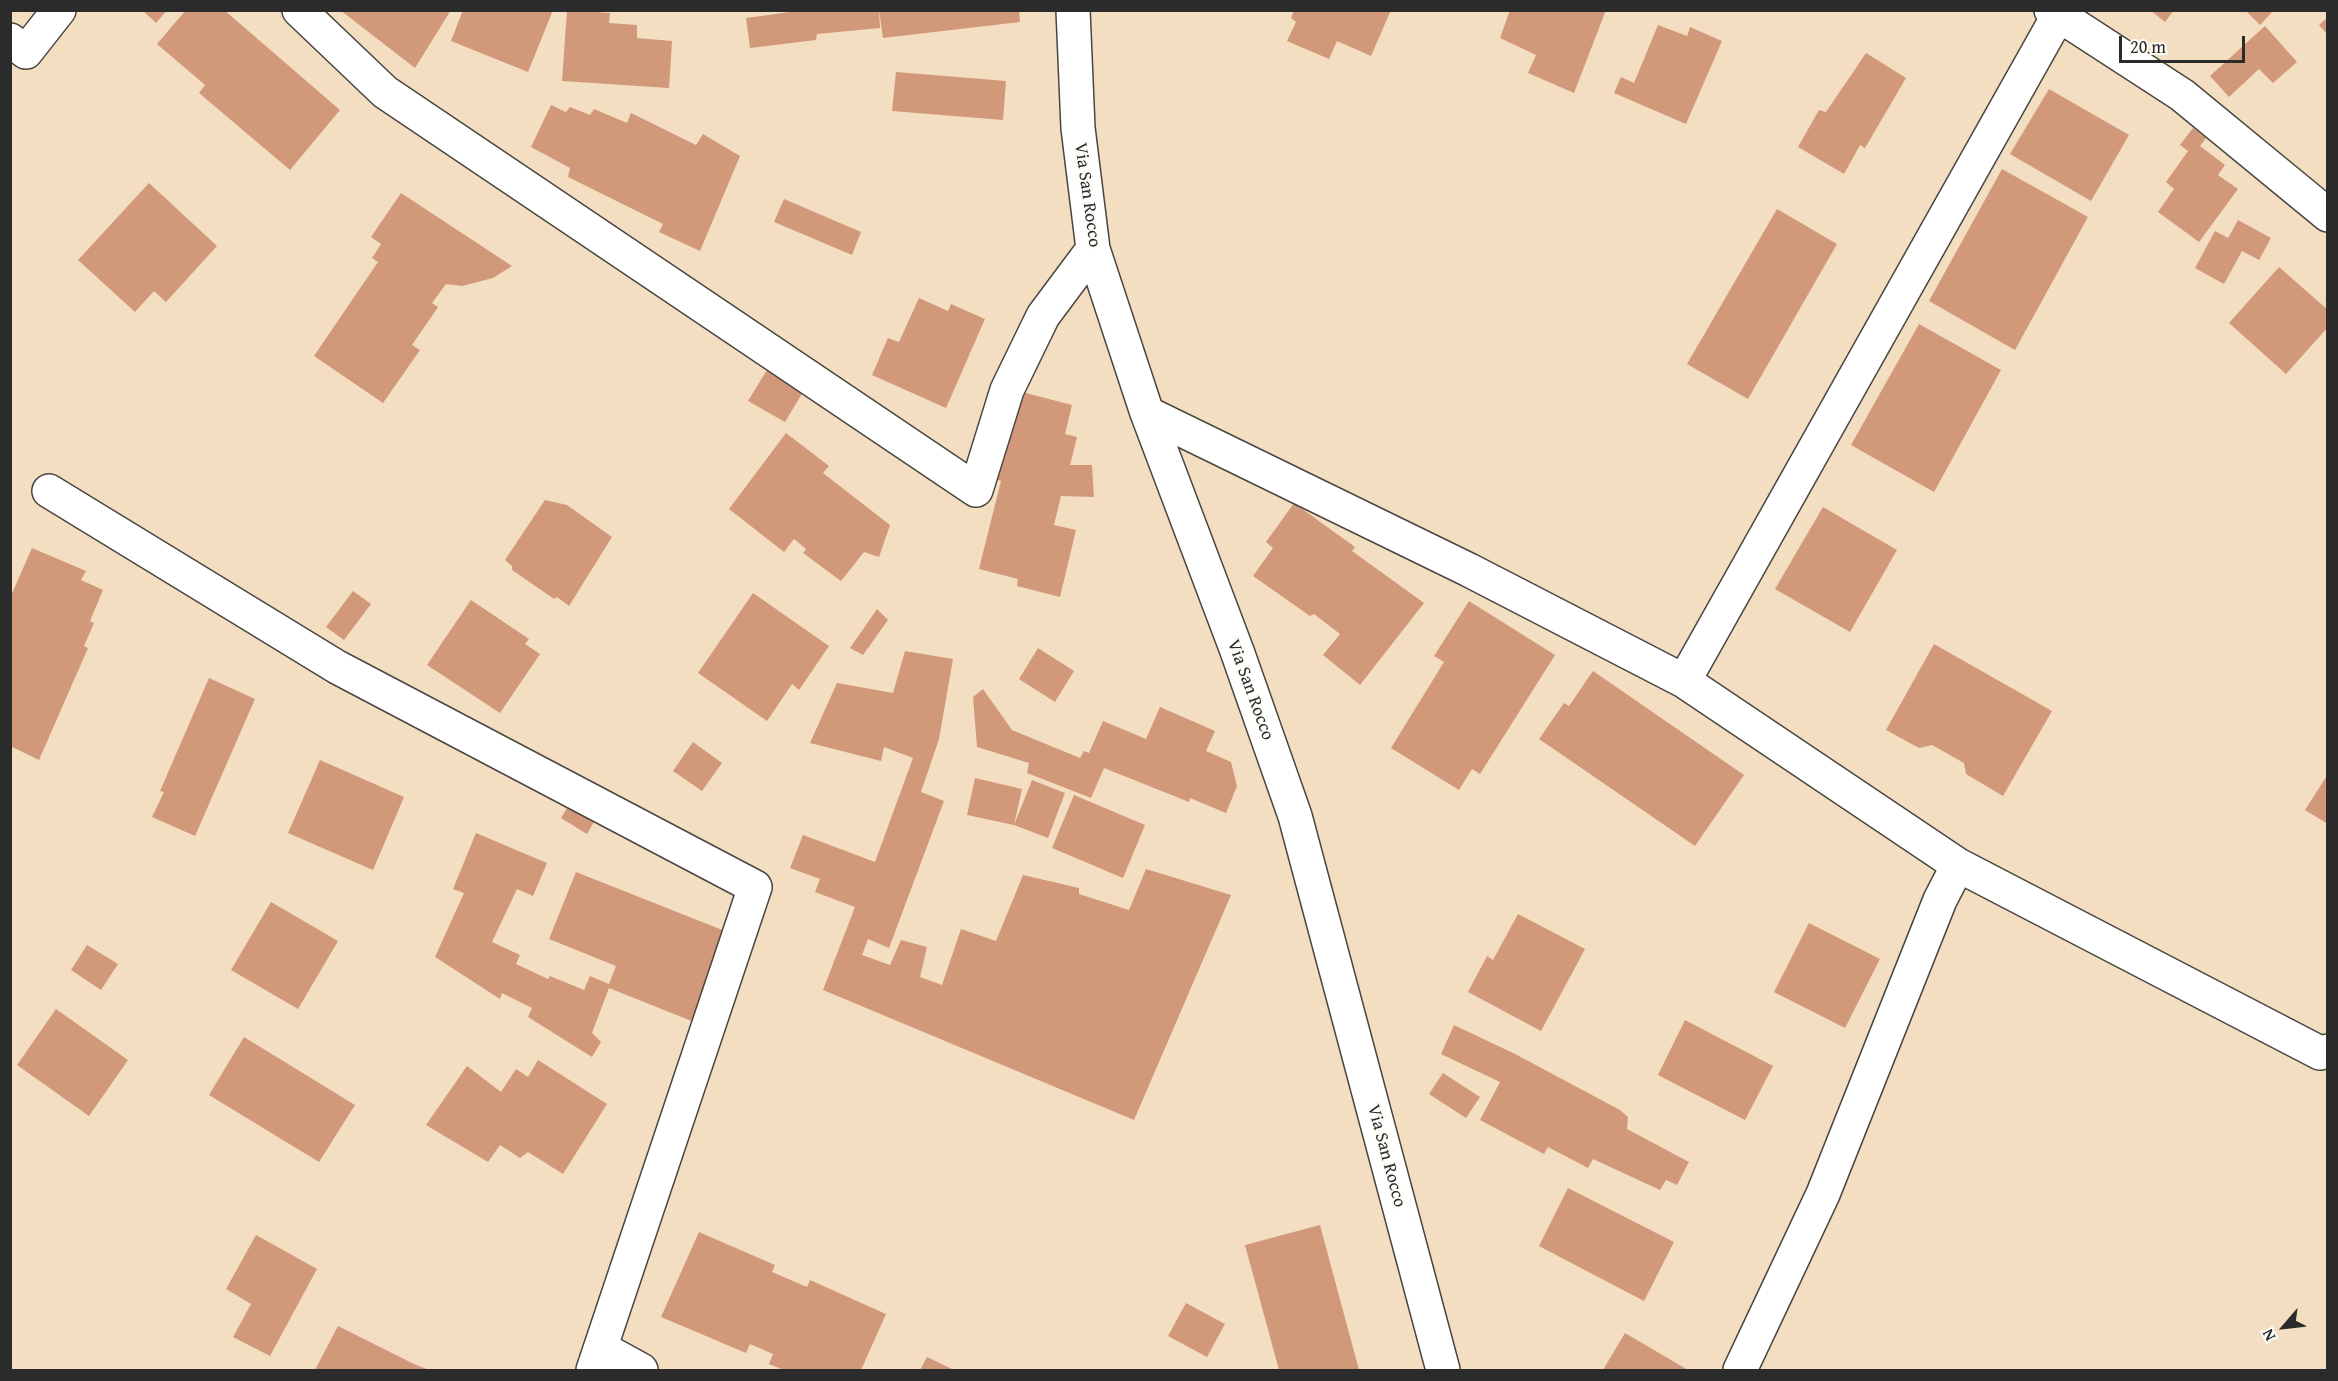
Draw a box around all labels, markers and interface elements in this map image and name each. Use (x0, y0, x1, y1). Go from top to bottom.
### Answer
scale bar (2122, 24, 2248, 62)
text: 20 m (2130, 33, 2166, 60)
street label: Via San Rocco (1069, 141, 1105, 249)
street label: Via San Rocco (1222, 637, 1278, 743)
street label: Via San Rocco (1362, 1102, 1410, 1210)
north arrow (2254, 1297, 2314, 1357)
text: N (2255, 1325, 2281, 1346)

